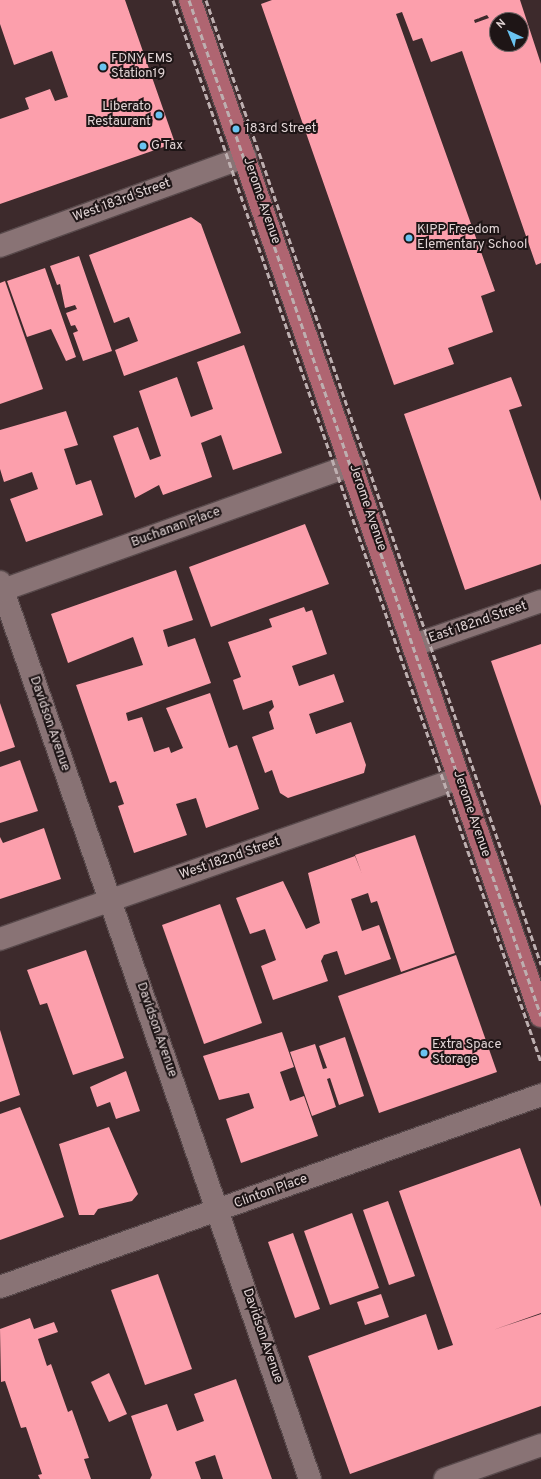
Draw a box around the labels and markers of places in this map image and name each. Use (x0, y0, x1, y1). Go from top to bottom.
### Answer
place label: FDNY EMS Station19 (111, 52, 173, 83)
marker: FDNY EMS Station19 (98, 62, 108, 72)
place label: Liberato Restaurant (87, 100, 151, 131)
marker: Liberato Restaurant (154, 110, 164, 120)
place label: 183rd Street (245, 121, 317, 137)
marker: 183rd Street (230, 123, 242, 135)
place label: G Tax (151, 138, 183, 154)
marker: G Tax (138, 141, 148, 151)
place label: KIPP Freedom Elementary School (417, 223, 527, 254)
marker: KIPP Freedom Elementary School (404, 233, 414, 243)
place label: Extra Space Storage (432, 1038, 501, 1069)
marker: Extra Space Storage (419, 1048, 429, 1058)

